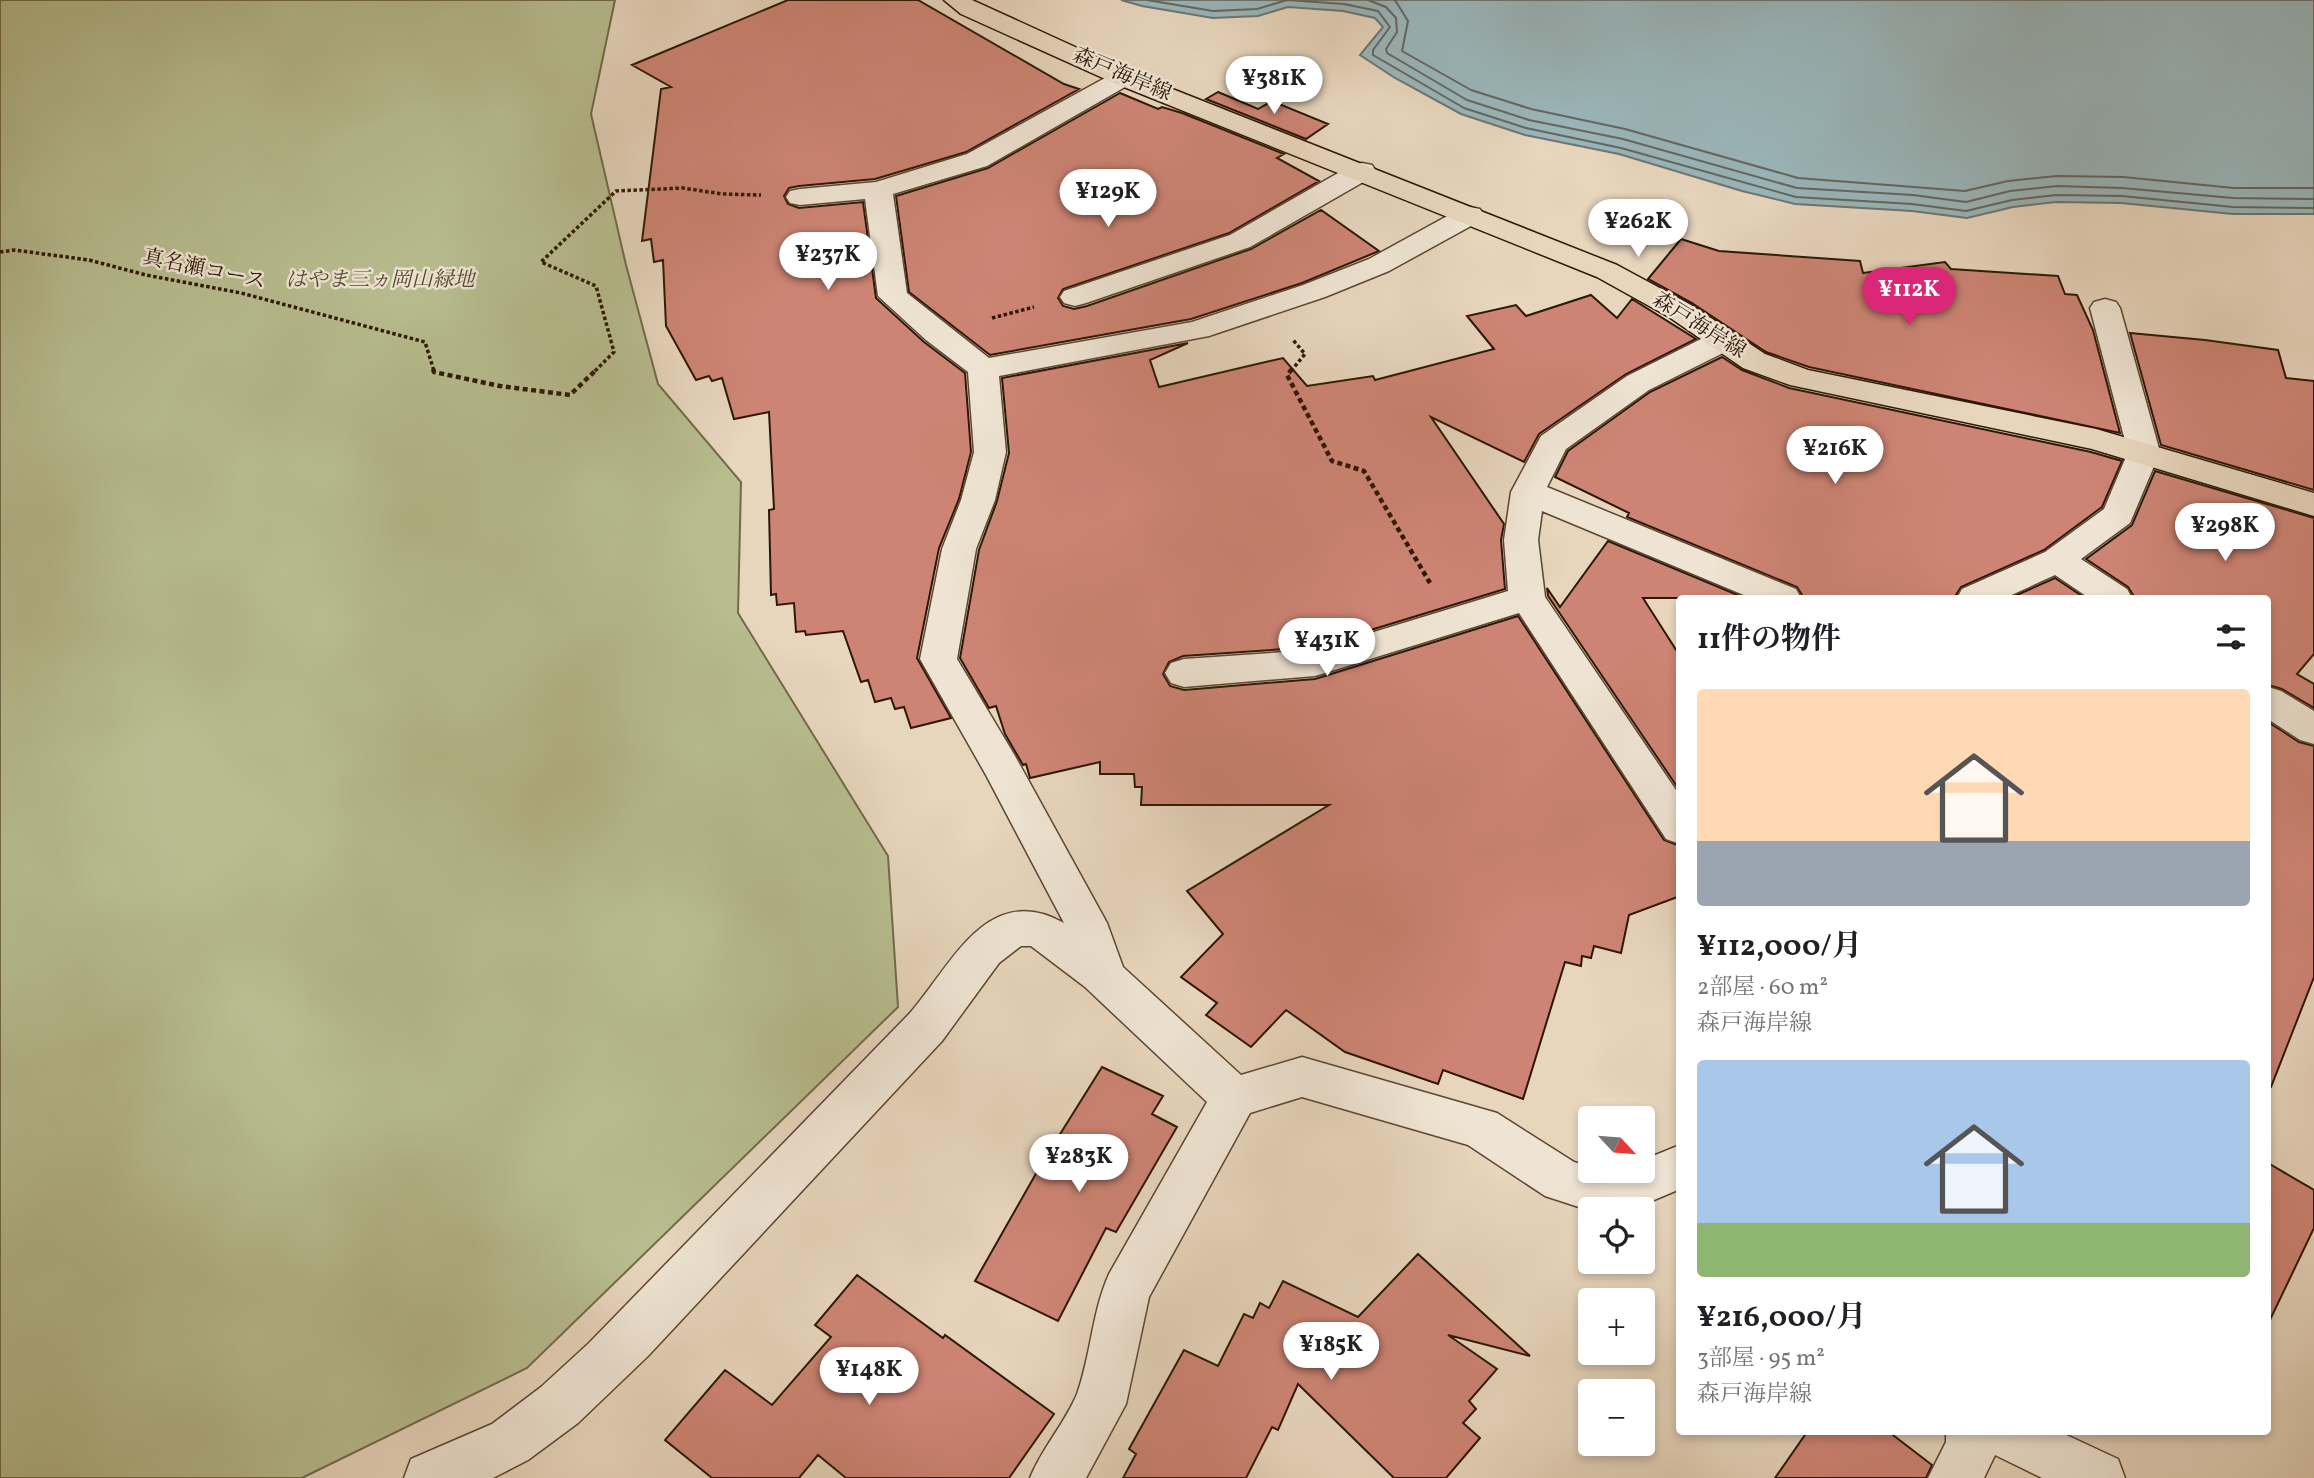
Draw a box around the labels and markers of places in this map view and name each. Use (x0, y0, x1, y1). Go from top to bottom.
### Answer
pin: ¥381K (1225, 57, 1323, 116)
pin: ¥129K (1059, 170, 1157, 229)
pin: ¥262K (1589, 200, 1687, 259)
pin: ¥237K (779, 232, 877, 292)
pin: ¥112K (1860, 268, 1958, 327)
pin: ¥216K (1786, 426, 1884, 486)
pin: ¥298K (2176, 504, 2274, 563)
pin: ¥431K (1278, 618, 1376, 678)
pin: ¥283K (1030, 1134, 1128, 1194)
pin: ¥185K (1282, 1322, 1380, 1382)
pin: ¥148K (820, 1348, 918, 1407)

